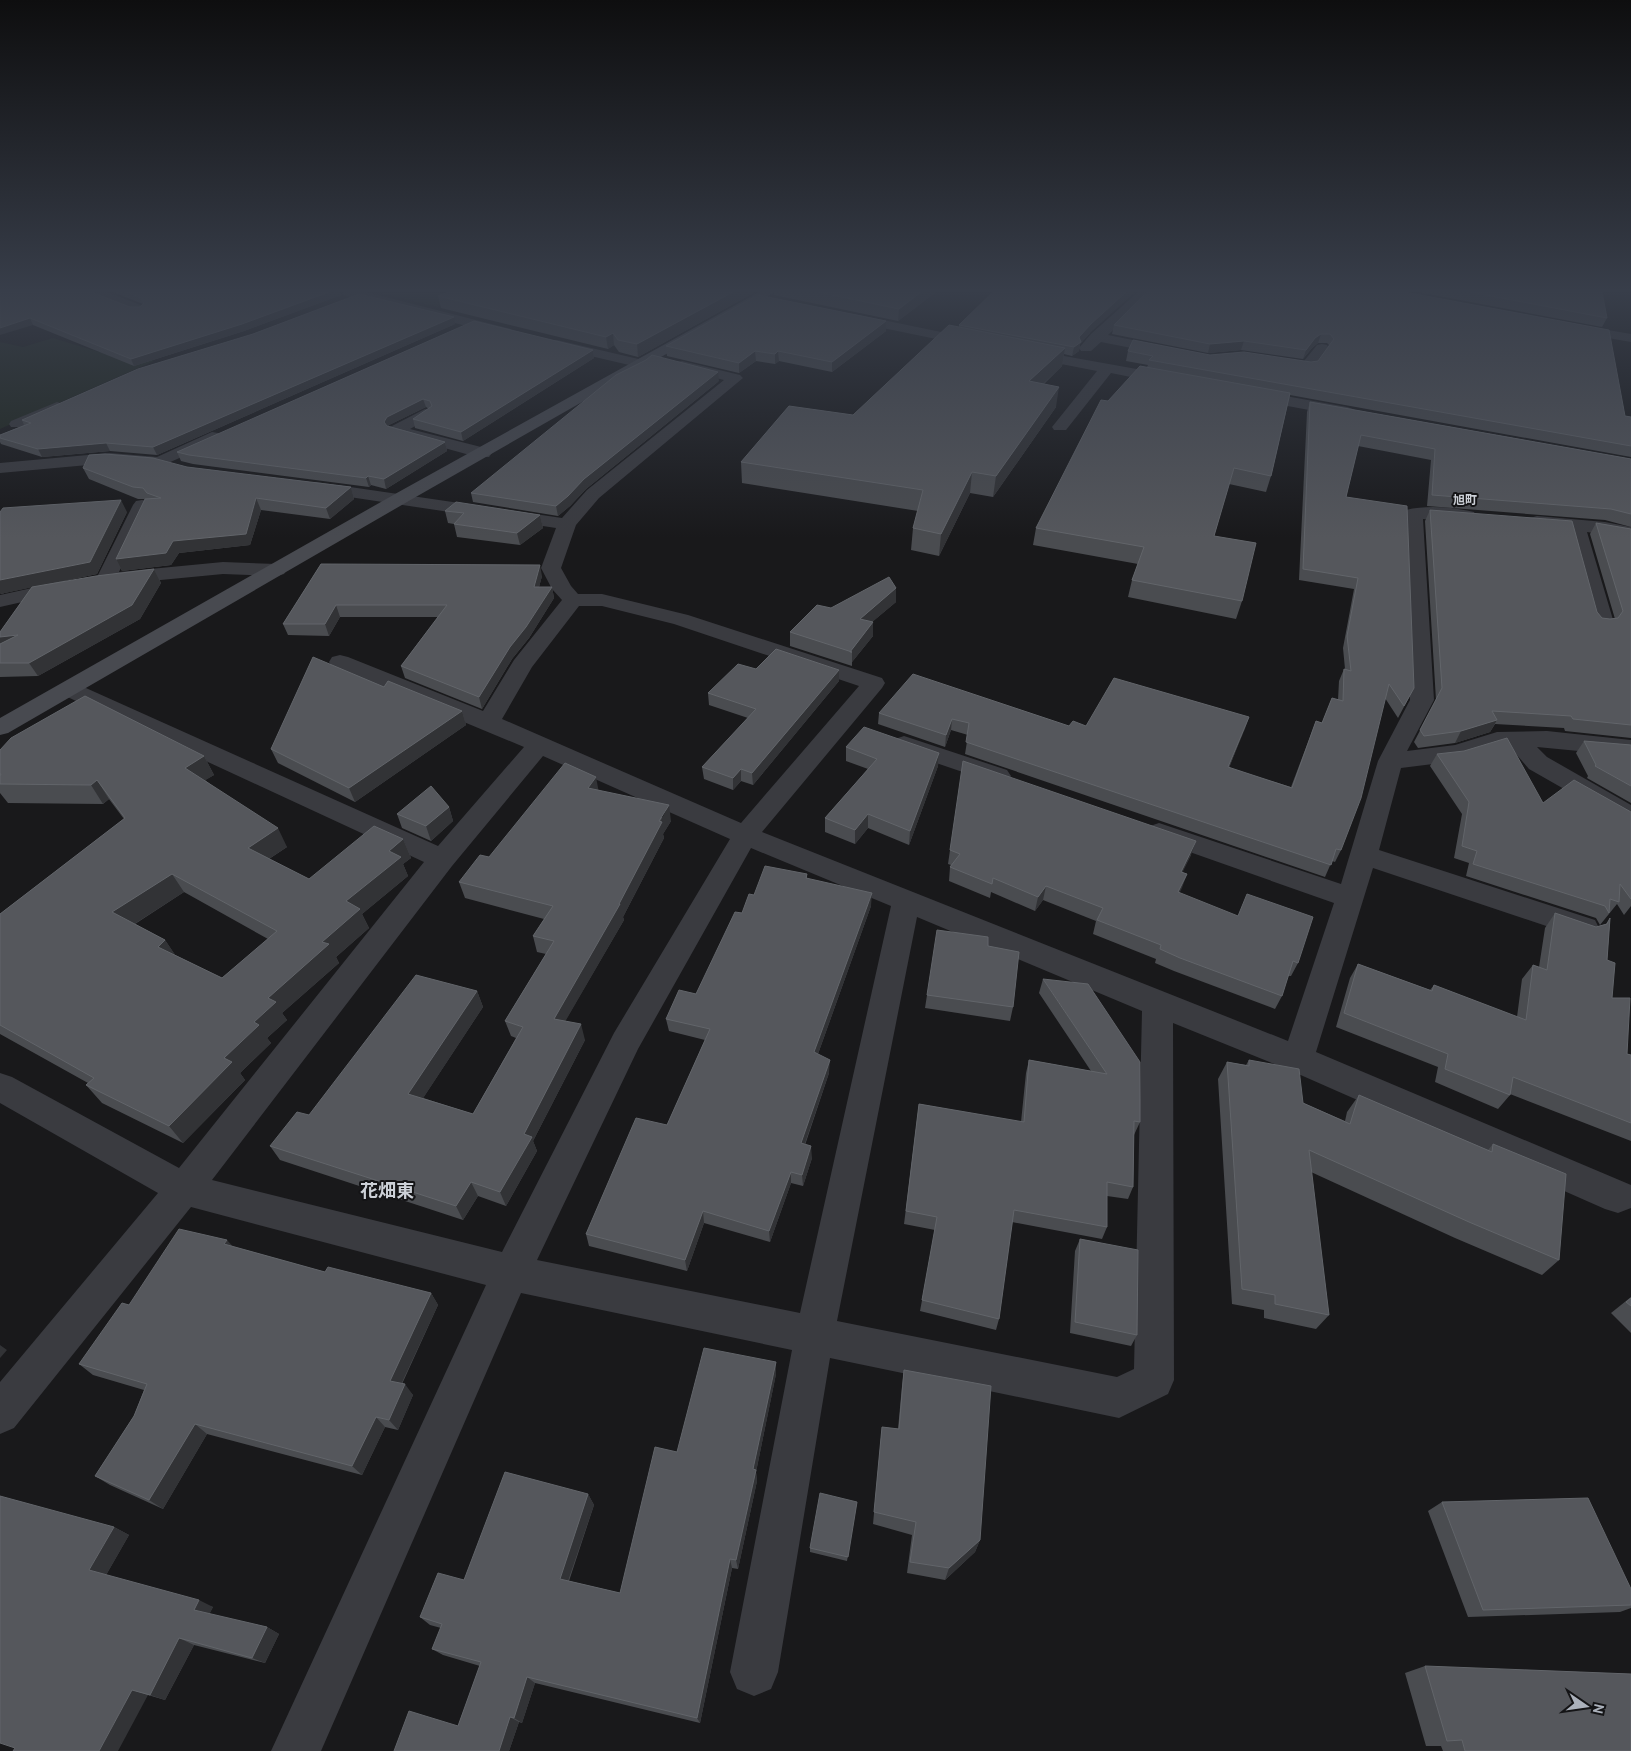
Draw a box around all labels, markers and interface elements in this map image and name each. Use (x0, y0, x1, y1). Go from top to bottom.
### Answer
district label: 旭町 (1453, 492, 1477, 507)
district label: 花畑東 (360, 1179, 414, 1202)
north arrow (1561, 1681, 1611, 1731)
text: N (1589, 1702, 1608, 1715)

